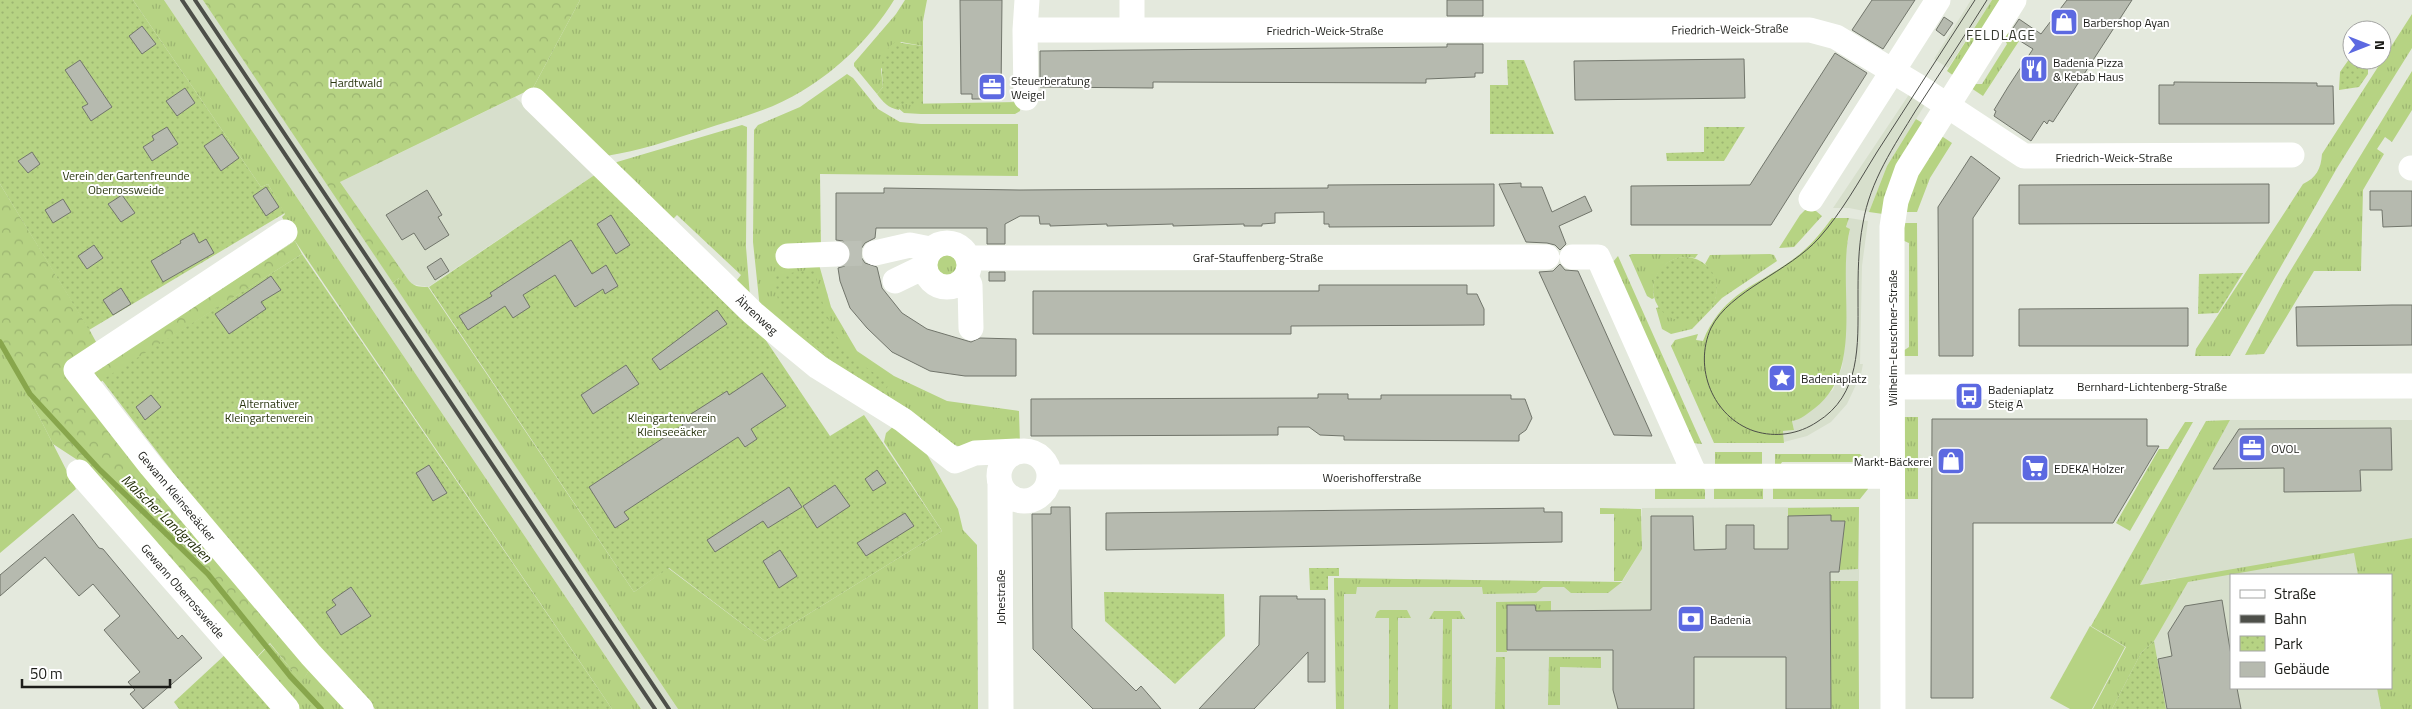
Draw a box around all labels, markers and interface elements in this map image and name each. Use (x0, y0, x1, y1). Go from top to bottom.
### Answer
shop icon: Barbershop Ayan (2049, 7, 2079, 37)
place label: Barbershop Ayan (2083, 13, 2170, 32)
street label: Friedrich-Weick-Straße (1671, 18, 1789, 40)
north arrow (2342, 20, 2392, 70)
street label: Friedrich-Weick-Straße (1266, 21, 1384, 40)
district label: FELDLAGE (1966, 24, 2036, 45)
text: N (2370, 40, 2391, 50)
place label: Badenia Pizza & Kebab Haus (2053, 53, 2124, 86)
restaurant icon: Badenia Pizza & Kebab Haus (2019, 54, 2049, 84)
place label: Steuerberatung Weigel (1011, 71, 1090, 104)
office icon: Steuerberatung Weigel (977, 72, 1007, 102)
park label: Hardtwald (330, 73, 382, 92)
street label: Friedrich-Weick-Straße (2055, 148, 2173, 167)
park label: Verein der Gartenfreunde Oberrossweide (62, 166, 190, 199)
street label: Graf-Stauffenberg-Straße (1193, 248, 1323, 267)
street label: Wilhelm-Leuschner-Straße (1883, 270, 1902, 406)
street label: Ährenweg (732, 291, 782, 339)
place icon: Badeniaplatz (1767, 363, 1797, 393)
place label: Badeniaplatz (1801, 369, 1867, 388)
street label: Bernhard-Lichtenberg-Straße (2077, 377, 2227, 396)
place label: Badeniaplatz Steig A (1988, 380, 2054, 413)
bus stop icon: Badeniaplatz Steig A (1954, 381, 1984, 411)
park label: Alternativer Kleingartenverein (225, 394, 313, 427)
park label: Kleingartenverein Kleinseeäcker (628, 408, 716, 441)
office icon: OVOL (2237, 433, 2267, 463)
place label: OVOL (2271, 439, 2300, 458)
street label: Gewann Kleinseeäcker (133, 446, 221, 546)
shop icon: Markt-Bäckerei (1936, 446, 1966, 476)
place label: Markt-Bäckerei (1854, 452, 1932, 471)
supermarket icon: EDEKA Holzer (2020, 453, 2050, 483)
place label: EDEKA Holzer (2054, 459, 2124, 478)
street label: Woerishofferstraße (1323, 468, 1421, 487)
water label: Malscher Landgraben (117, 469, 218, 567)
street label: Gewann Oberrossweide (136, 539, 230, 643)
street label: Johestraße (991, 569, 1010, 625)
legend (2230, 574, 2392, 689)
text: Straße (2274, 582, 2316, 605)
bank icon: Badenia (1676, 604, 1706, 634)
text: Bahn (2274, 607, 2307, 630)
place label: Badenia (1710, 610, 1751, 629)
text: Park (2274, 632, 2303, 655)
scale bar (22, 656, 170, 688)
text: Gebäude (2274, 657, 2330, 680)
text: 50 m (30, 662, 63, 685)

